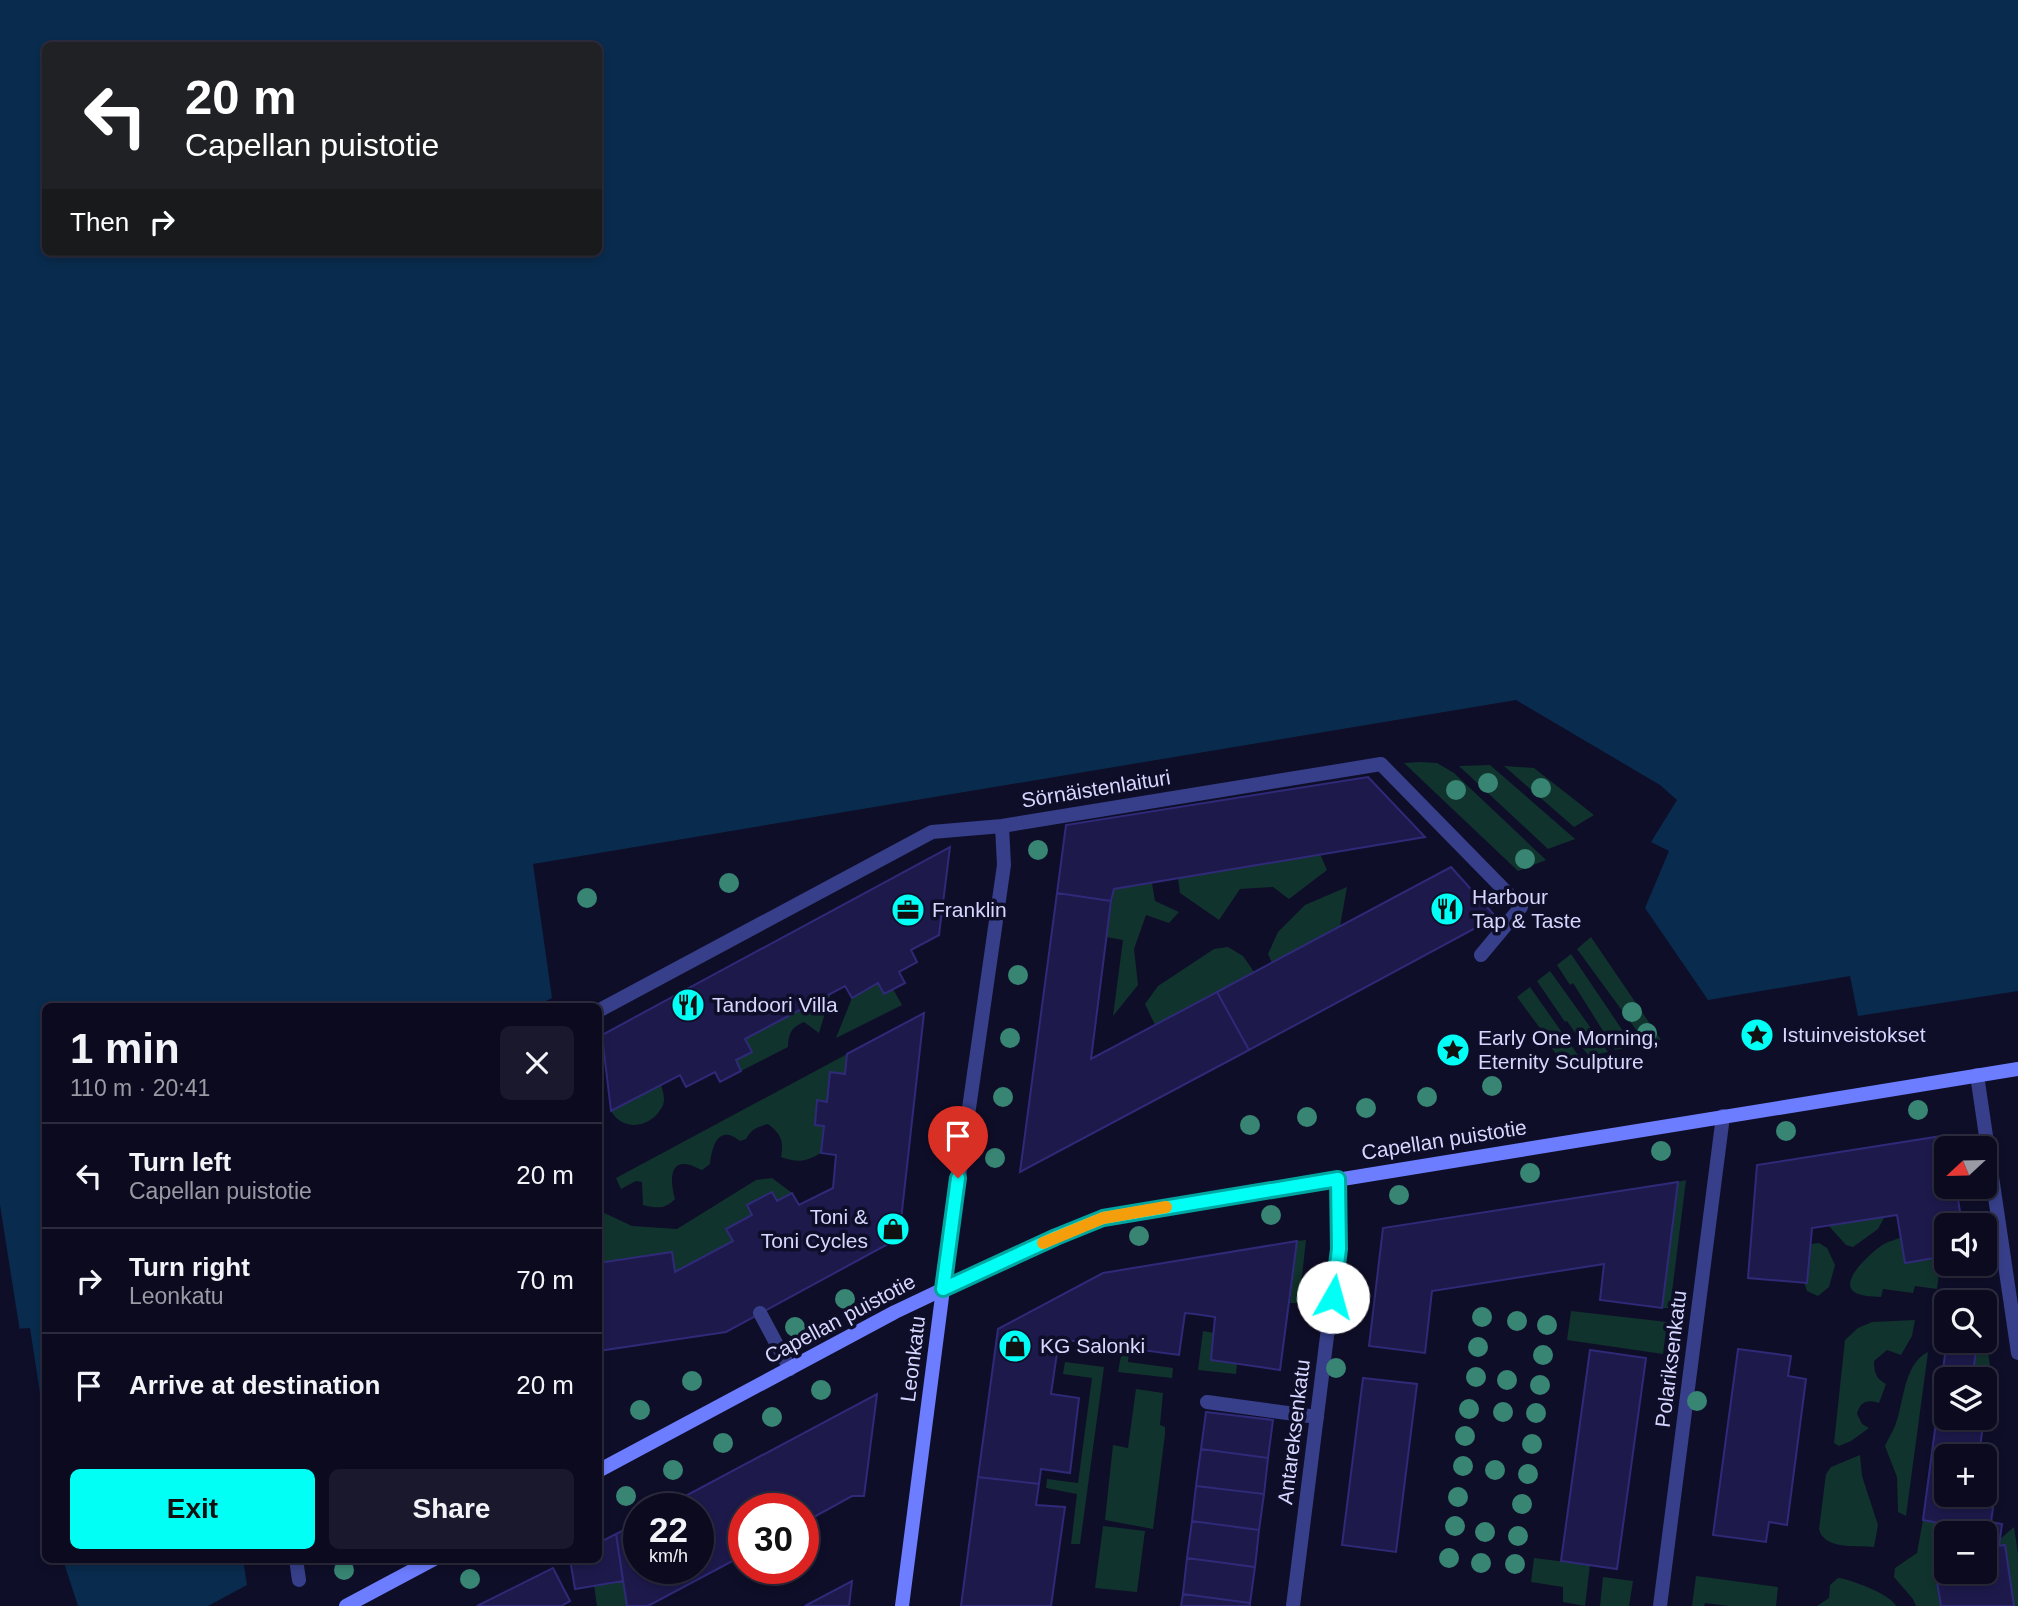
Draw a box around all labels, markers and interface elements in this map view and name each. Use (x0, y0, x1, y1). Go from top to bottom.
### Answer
icon: left (70, 70, 161, 161)
text: 20 m (185, 70, 297, 124)
text: Capellan puistotie (185, 127, 439, 163)
icon: right (143, 203, 181, 241)
text: Then (70, 207, 129, 237)
street label: Sörnäistenlaituri (1020, 765, 1172, 812)
place label: Harbour Tap & Taste (1472, 885, 1581, 932)
restaurant icon: Harbour Tap & Taste (1428, 890, 1466, 928)
office icon: Franklin (889, 891, 927, 929)
place label: Franklin (932, 898, 1007, 921)
restaurant icon: Tandoori Villa (669, 986, 707, 1024)
place label: Tandoori Villa (712, 993, 838, 1016)
place icon: Istuinveistokset (1738, 1016, 1776, 1054)
place label: Istuinveistokset (1782, 1023, 1926, 1046)
text: 1 min (70, 1025, 180, 1072)
button: close (500, 1026, 574, 1100)
place label: Early One Morning, Eternity Sculpture (1478, 1026, 1659, 1073)
place icon: Early One Morning, Eternity Sculpture (1434, 1031, 1472, 1069)
text: 110 m · 20:41 (70, 1075, 210, 1101)
pin (928, 1106, 988, 1178)
street label: Capellan puistotie (1360, 1115, 1528, 1164)
icon: arrive (939, 1117, 977, 1155)
north arrow (1934, 1136, 1997, 1199)
map controls (1934, 1136, 1997, 1584)
text: Turn left (129, 1147, 231, 1177)
icon: left (70, 1157, 108, 1195)
text: 20 m (516, 1160, 574, 1190)
text: Capellan puistotie (129, 1178, 312, 1204)
place label: Toni & Toni Cycles (761, 1205, 868, 1252)
shop icon: Toni & Toni Cycles (874, 1210, 912, 1248)
button: sound (1934, 1213, 1997, 1276)
text: Turn right (129, 1252, 250, 1282)
position arrow (1296, 1260, 1370, 1334)
icon: right (70, 1262, 108, 1300)
text: 70 m (516, 1265, 574, 1295)
street label: Capellan puistotie (761, 1269, 919, 1368)
text: Leonkatu (129, 1283, 224, 1309)
street label: Polariksenkatu (1651, 1289, 1690, 1429)
button: search (1934, 1290, 1997, 1353)
street label: Leonkatu (896, 1315, 929, 1403)
shop icon: KG Salonki (996, 1327, 1034, 1365)
place label: KG Salonki (1040, 1334, 1145, 1357)
street label: Antareksenkatu (1273, 1358, 1314, 1506)
icon: arrive (70, 1367, 108, 1405)
button: layers (1934, 1367, 1997, 1430)
text: Arrive at destination (129, 1370, 380, 1400)
text: 20 m (516, 1370, 574, 1400)
button: + (1934, 1444, 1997, 1507)
button: Exit (70, 1469, 315, 1549)
button: Share (329, 1469, 574, 1549)
speed limit sign: 30 (728, 1493, 819, 1584)
text: 22 (649, 1510, 688, 1549)
button: − (1934, 1521, 1997, 1584)
text: km/h (649, 1546, 688, 1566)

